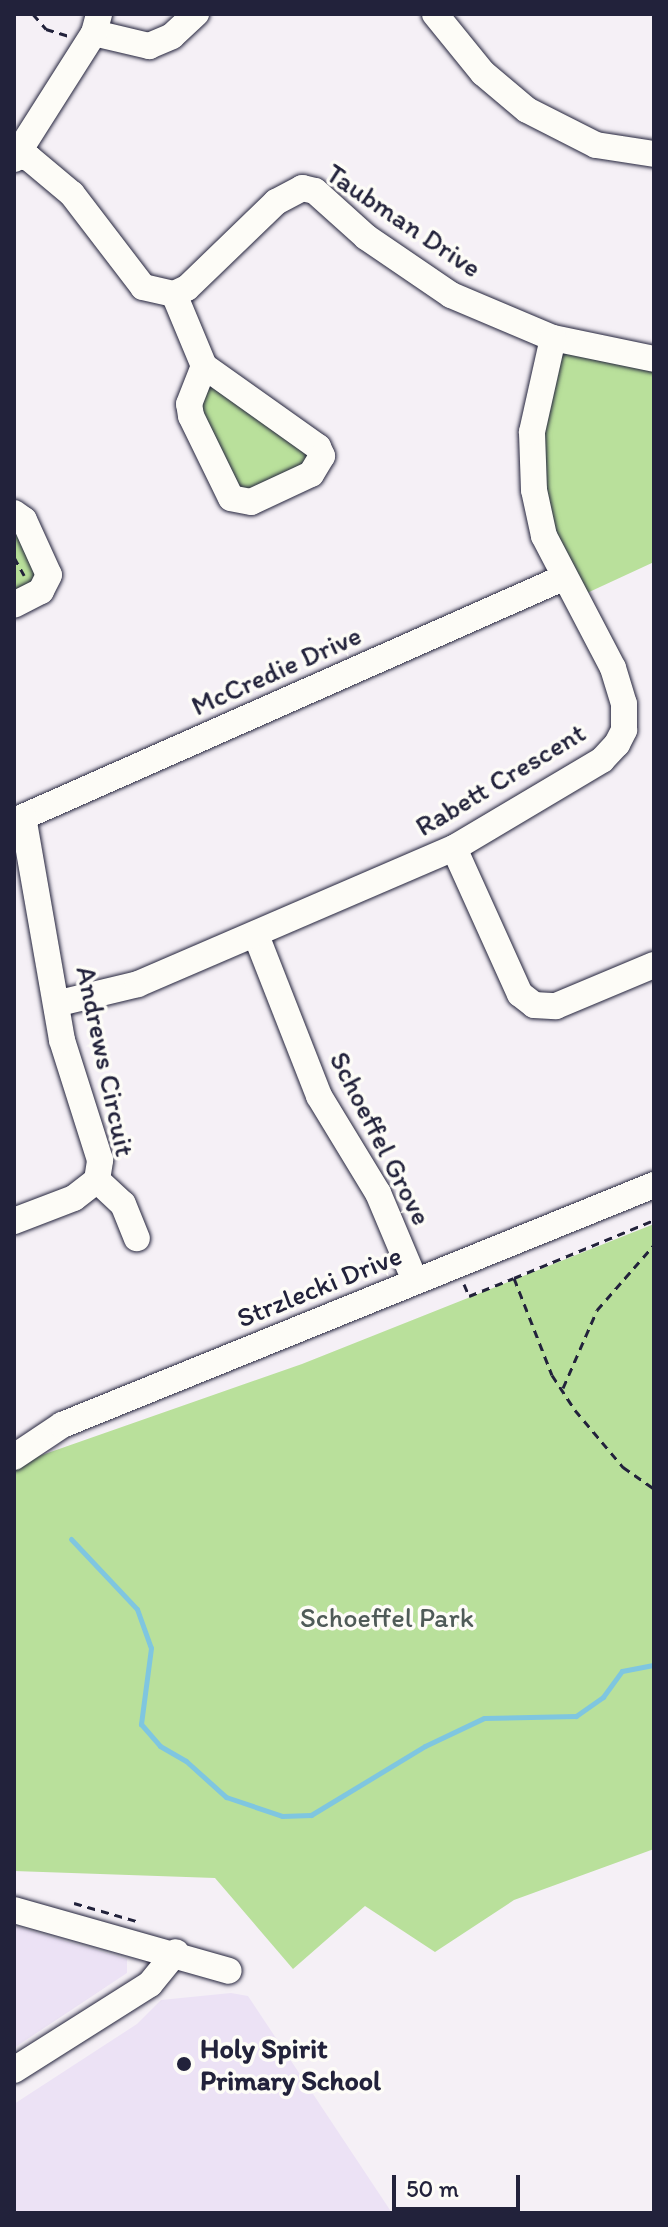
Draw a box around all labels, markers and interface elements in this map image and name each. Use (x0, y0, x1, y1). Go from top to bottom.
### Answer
street label: Taubman Drive (320, 156, 488, 284)
street label: McCredie Drive (186, 618, 366, 722)
street label: Rabett Crescent (409, 715, 591, 843)
street label: Andrews Circuit (70, 963, 142, 1159)
street label: Schoeffel Grove (323, 1046, 439, 1230)
street label: Strzlecki Drive (232, 1238, 406, 1334)
park label: Schoeffel Park (300, 1600, 474, 1634)
place label: Holy Spirit Primary School (200, 2031, 381, 2097)
marker: Holy Spirit Primary School (175, 2055, 193, 2073)
scale bar (396, 2159, 524, 2209)
text: 50 m (406, 2174, 459, 2203)

